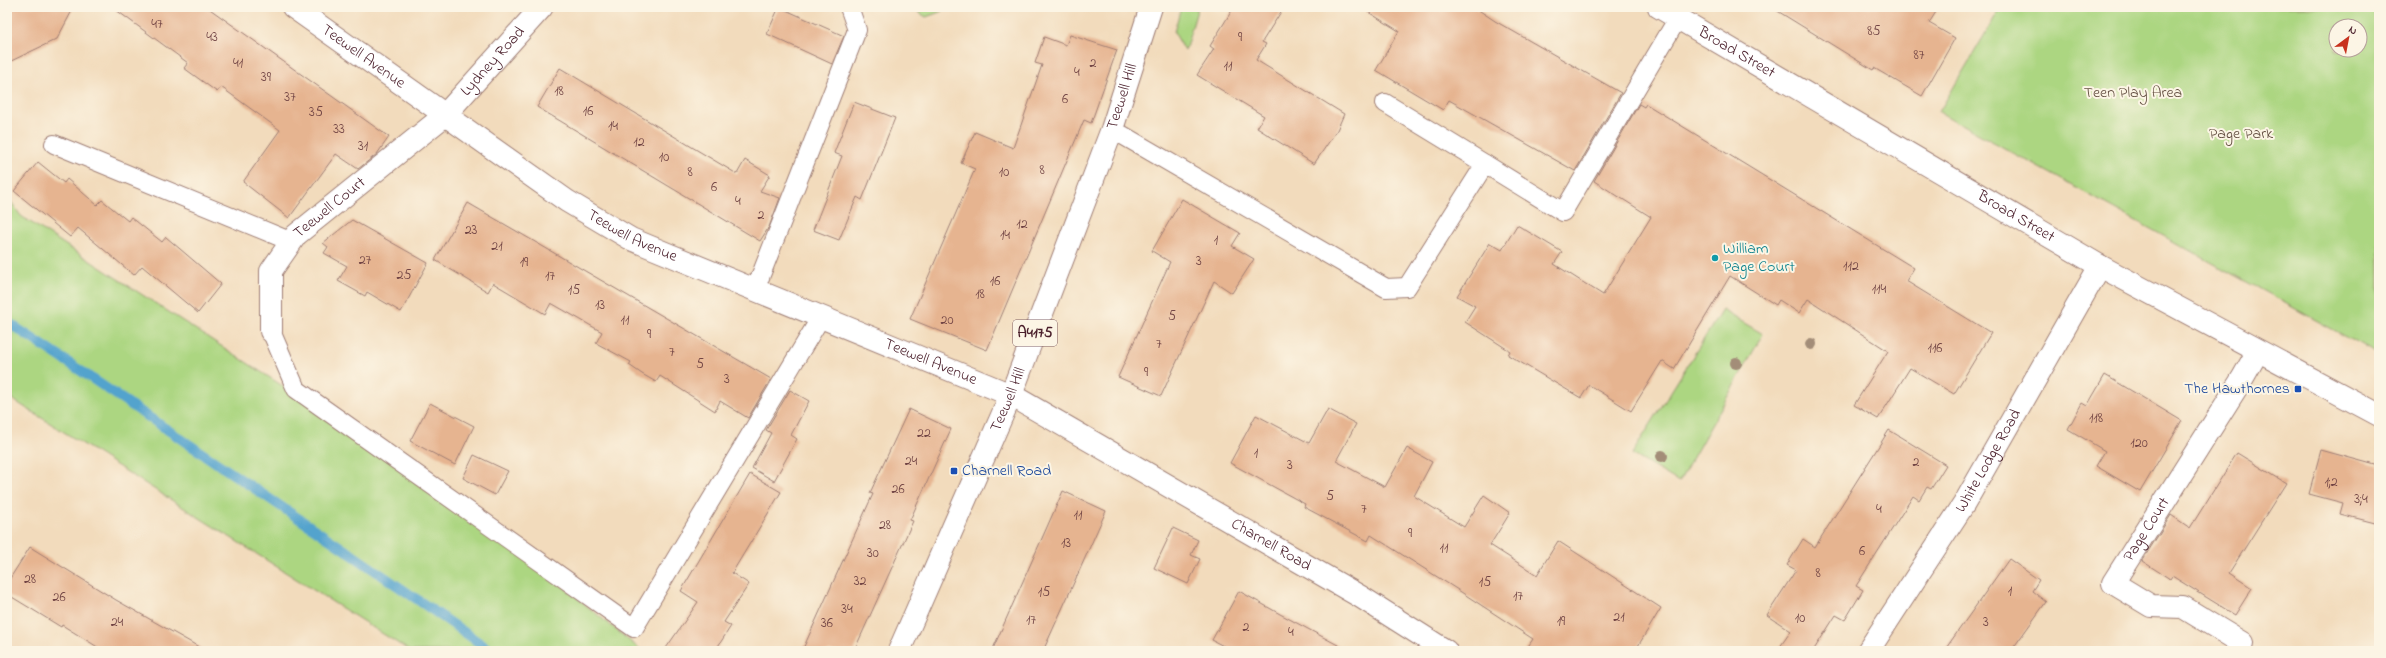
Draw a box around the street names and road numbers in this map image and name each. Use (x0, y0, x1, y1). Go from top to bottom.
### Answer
street label: Teewell Avenue (316, 18, 411, 95)
street label: Broad Street (1693, 20, 1780, 85)
street label: Lydney Road (455, 21, 531, 102)
street label: Teewell Hill (1101, 60, 1144, 133)
street label: Teewell Court (288, 171, 372, 245)
street label: Broad Street (1972, 184, 2060, 249)
street label: Teewell Avenue (582, 203, 682, 269)
road number: A4175 (1013, 320, 1057, 346)
street label: Teewell Avenue (880, 332, 981, 392)
street label: Teewell Hill (984, 364, 1033, 436)
street label: White Lodge Road (1949, 405, 2028, 518)
street label: Page Court (2118, 492, 2177, 566)
street label: Charnell Road (1226, 512, 1316, 578)

